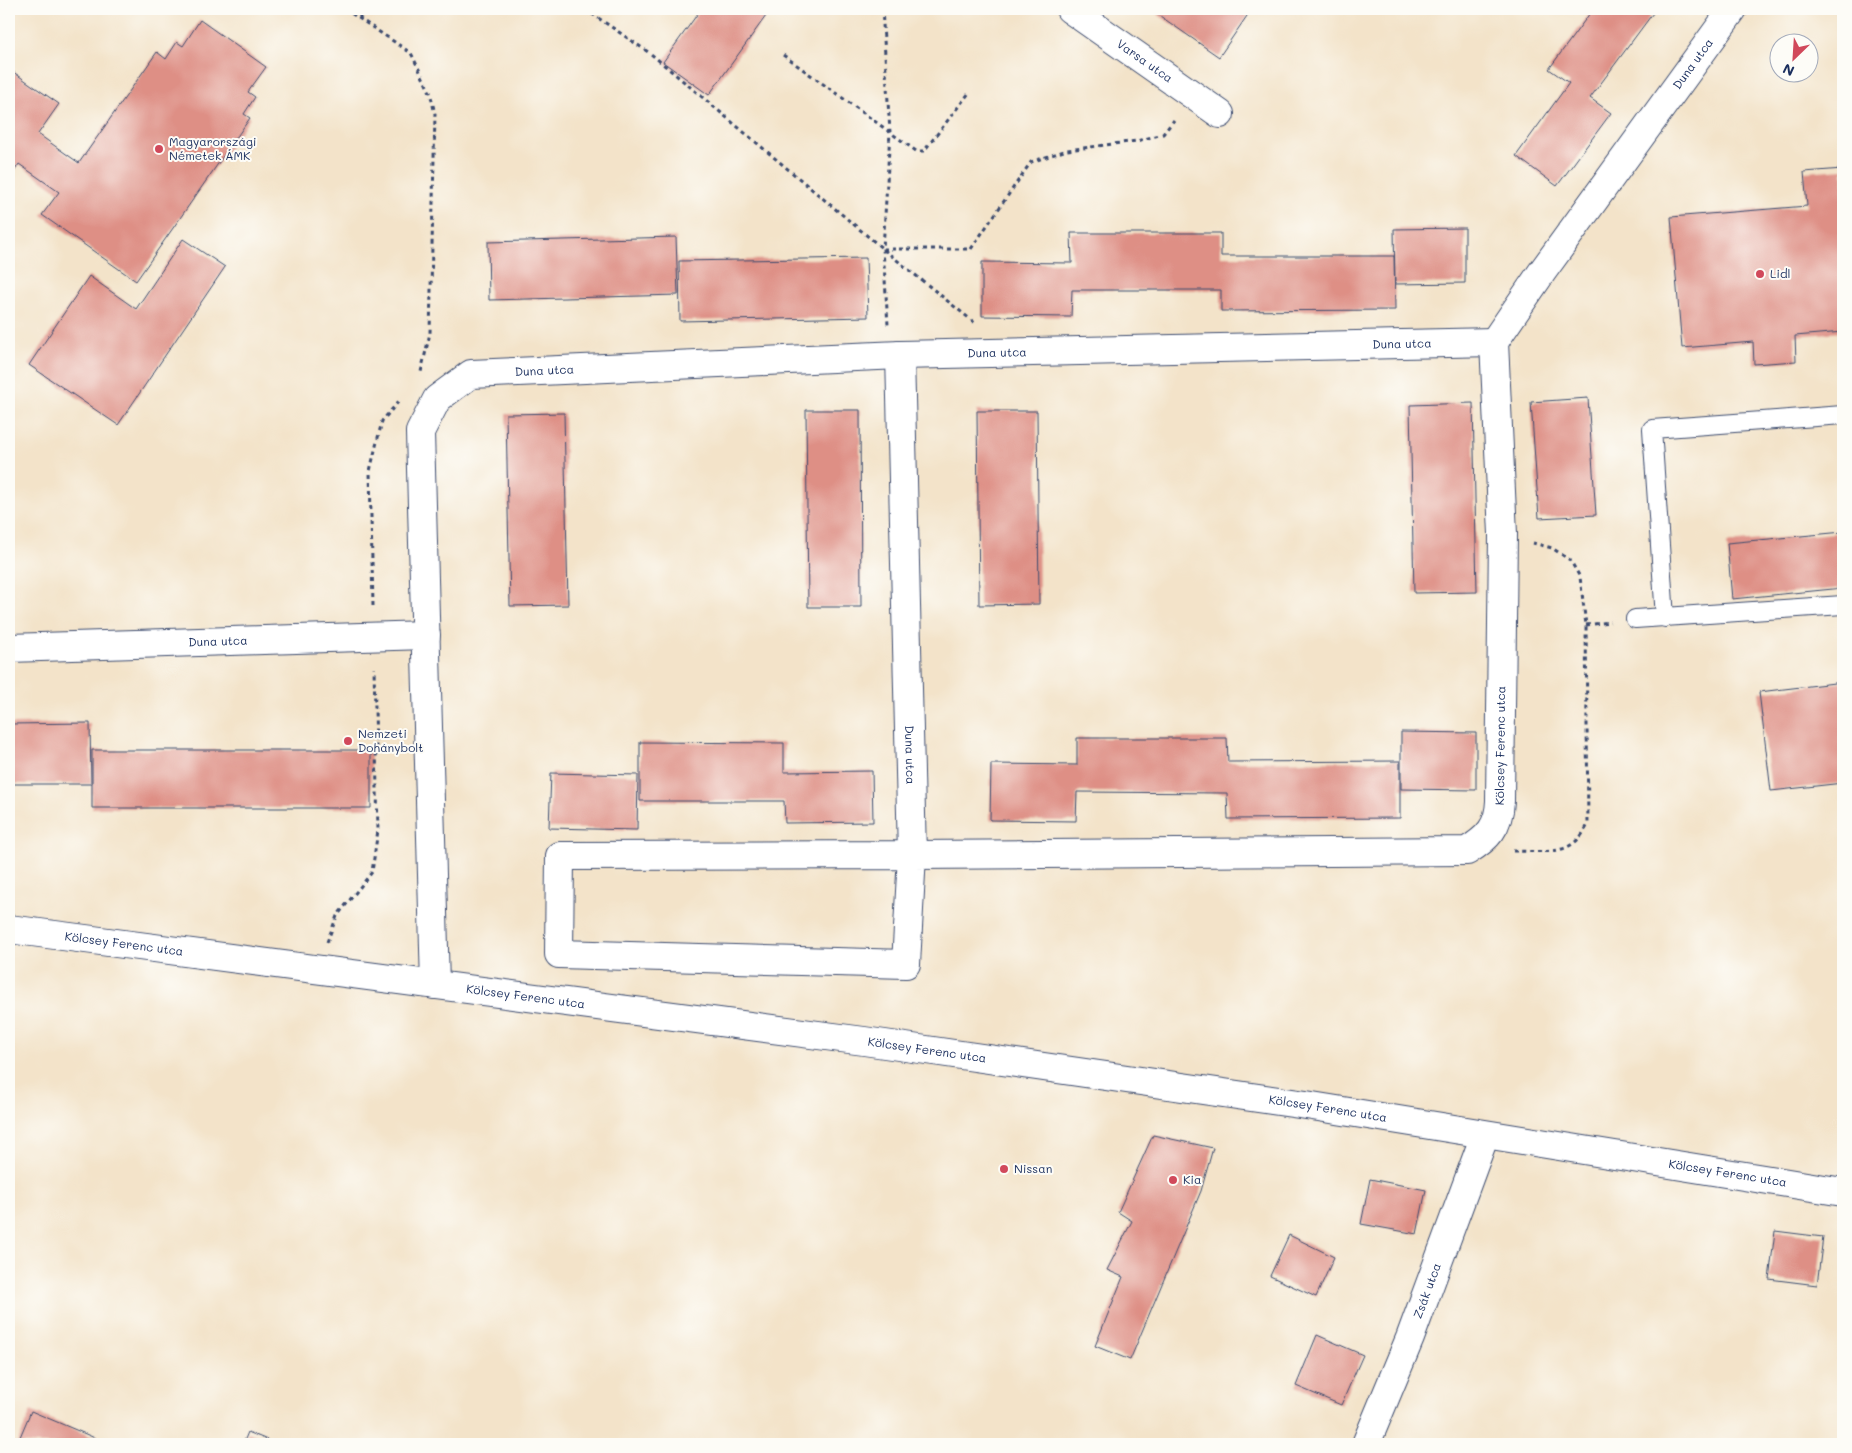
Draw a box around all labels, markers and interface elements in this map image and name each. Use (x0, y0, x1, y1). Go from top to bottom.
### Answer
north arrow (1770, 32, 1820, 82)
street label: Varsa utca (1114, 35, 1176, 86)
street label: Duna utca (1668, 35, 1716, 92)
text: N (1779, 59, 1797, 81)
place label: Magyarországi Németek ÁMK (169, 133, 257, 163)
marker: Magyarországi Németek ÁMK (153, 143, 165, 155)
place label: Lidl (1770, 265, 1791, 281)
marker: Lidl (1754, 268, 1766, 280)
street label: Duna utca (1372, 334, 1432, 352)
street label: Duna utca (967, 343, 1027, 361)
street label: Duna utca (514, 360, 574, 379)
street label: Duna utca (188, 632, 248, 649)
street label: Kölcsey Ferenc utca (1491, 686, 1508, 806)
place label: Nemzeti Dohánybolt (358, 725, 424, 755)
street label: Duna utca (902, 725, 919, 785)
marker: Nemzeti Dohánybolt (342, 735, 354, 747)
street label: Kölcsey Ferenc utca (64, 927, 184, 959)
street label: Kölcsey Ferenc utca (465, 980, 586, 1011)
street label: Kölcsey Ferenc utca (867, 1033, 987, 1066)
street label: Kölcsey Ferenc utca (1268, 1091, 1388, 1125)
street label: Kölcsey Ferenc utca (1667, 1155, 1788, 1190)
place label: Nissan (1014, 1160, 1052, 1176)
marker: Nissan (998, 1163, 1010, 1175)
place label: Kia (1183, 1171, 1201, 1187)
marker: Kia (1167, 1174, 1179, 1186)
street label: Zsák utca (1409, 1261, 1444, 1321)

